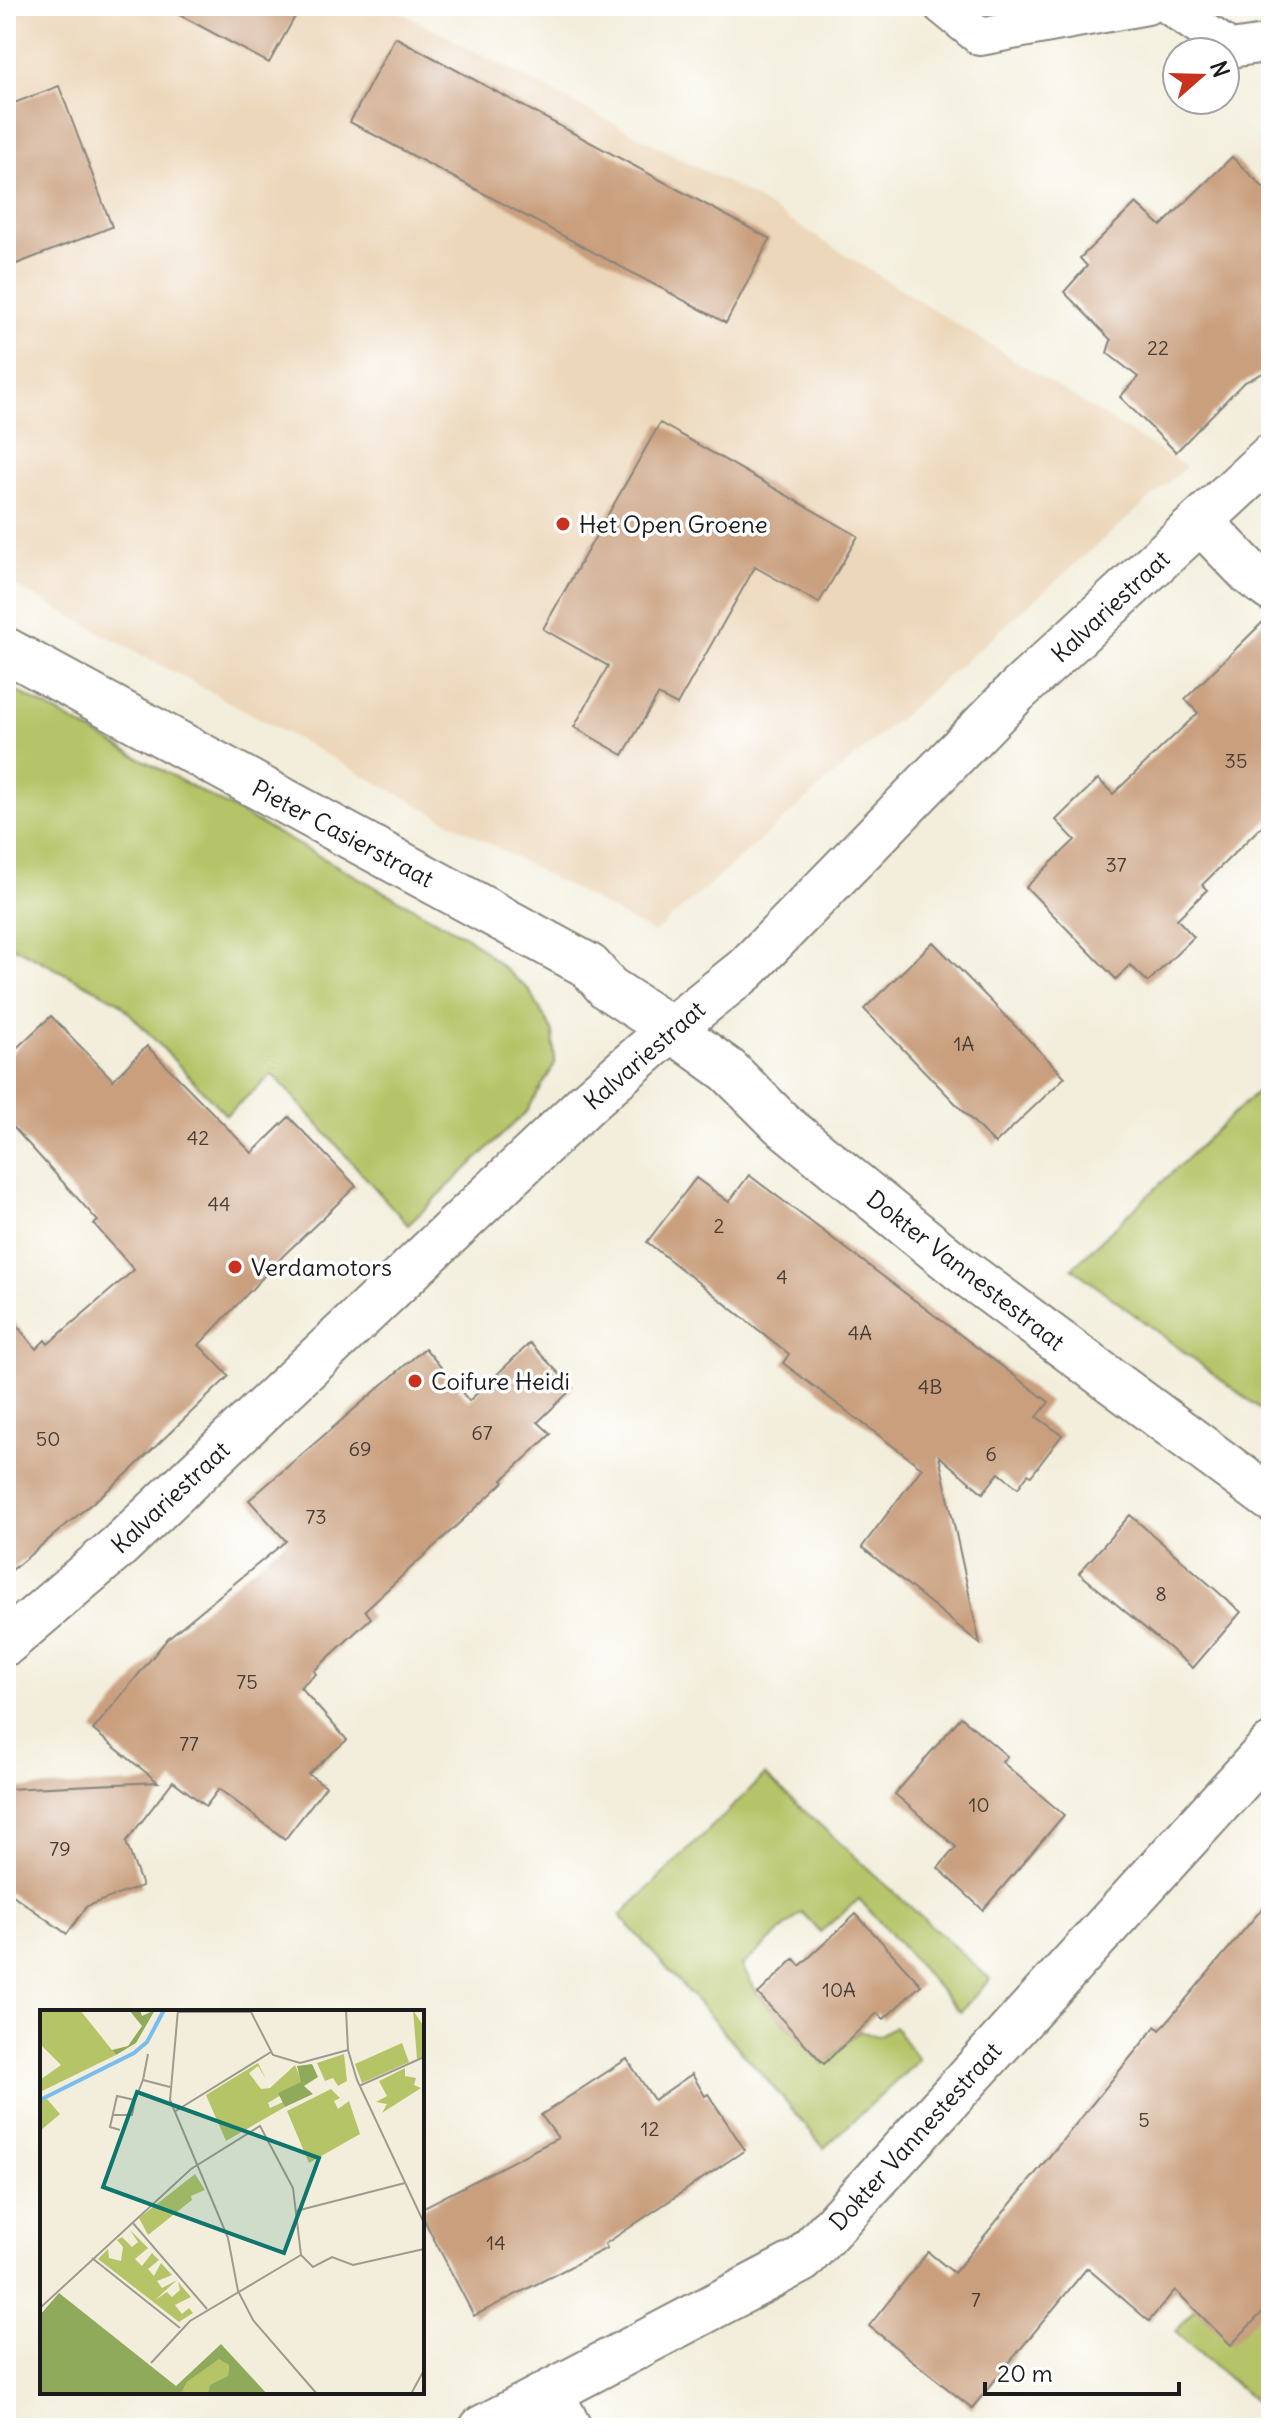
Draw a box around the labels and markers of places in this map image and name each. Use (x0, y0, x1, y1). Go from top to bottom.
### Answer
place label: Het Open Groene (579, 509, 768, 539)
marker: Het Open Groene (554, 515, 572, 533)
place label: Verdamotors (251, 1252, 392, 1282)
marker: Verdamotors (226, 1258, 244, 1276)
place label: Coifure Heidi (431, 1366, 570, 1396)
marker: Coifure Heidi (406, 1372, 424, 1390)

